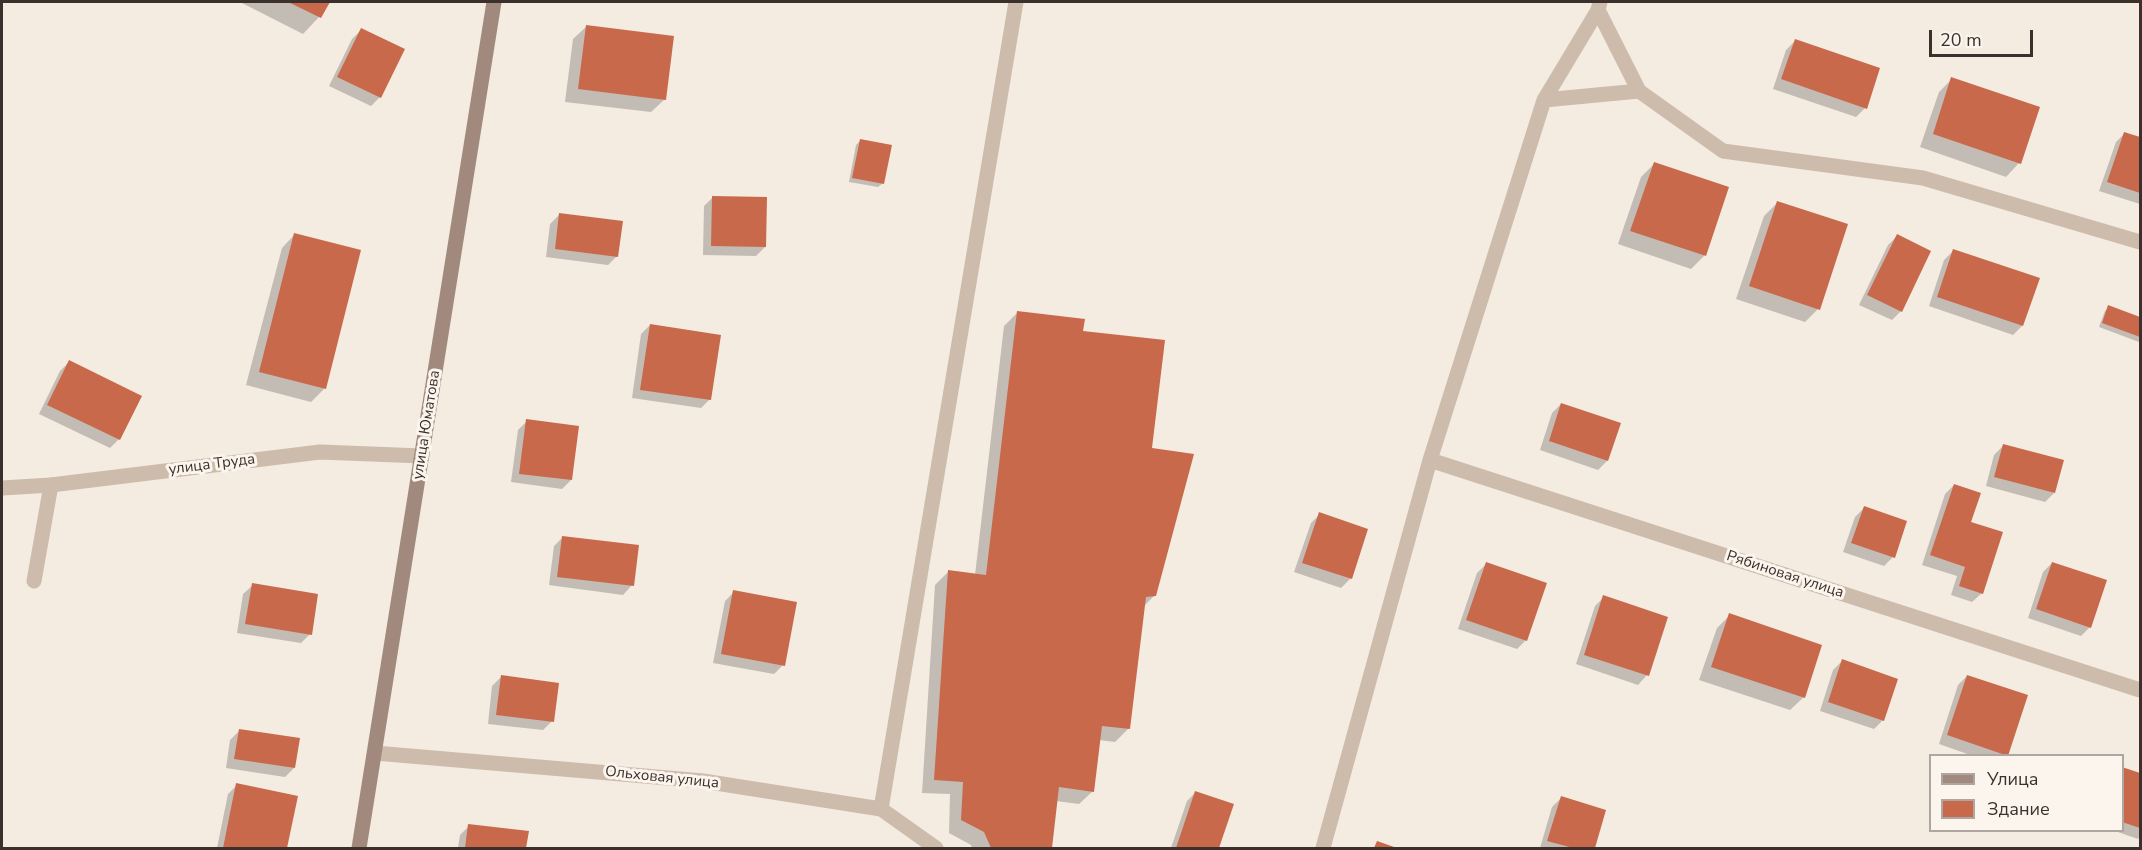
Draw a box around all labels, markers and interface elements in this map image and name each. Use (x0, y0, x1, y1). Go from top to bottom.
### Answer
scale bar (1932, 18, 2036, 56)
text: 20 m (1940, 28, 1982, 52)
street label: улица Юматова (409, 369, 445, 481)
street label: улица Труда (168, 451, 256, 479)
street label: Рябиновая улица (1724, 548, 1846, 602)
legend (1929, 754, 2124, 832)
street label: Ольховая улица (604, 763, 720, 793)
text: Улица (1987, 767, 2038, 791)
text: Здание (1987, 797, 2050, 821)

